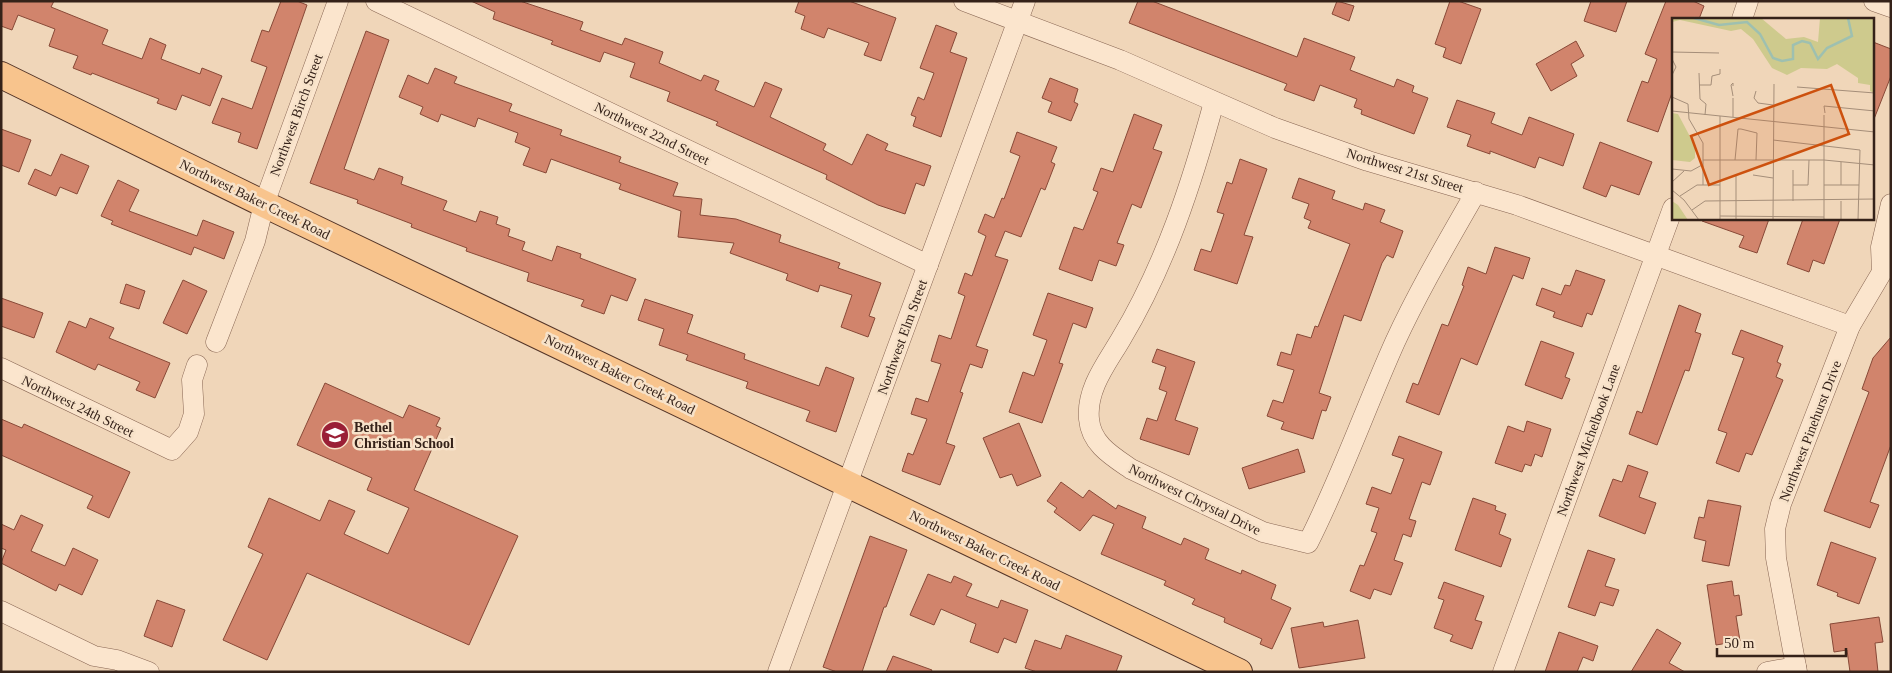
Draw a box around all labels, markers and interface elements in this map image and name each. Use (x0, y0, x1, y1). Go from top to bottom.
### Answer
inset map (1672, 18, 1874, 220)
street label: Northwest Birch Street (267, 52, 326, 178)
street label: Northwest 22nd Street (592, 99, 712, 168)
street label: Northwest 21st Street (1345, 146, 1465, 195)
street label: Northwest Baker Creek Road (177, 156, 332, 242)
street label: Northwest Elm Street (875, 278, 930, 397)
street label: Northwest Baker Creek Road (542, 331, 697, 417)
street label: Northwest Pinehurst Drive (1777, 358, 1844, 504)
street label: Northwest Michelbook Lane (1554, 362, 1623, 518)
street label: Northwest 24th Street (19, 373, 136, 440)
school or university icon: Bethel Christian School (320, 420, 350, 450)
place label: Bethel Christian School (354, 420, 454, 451)
street label: Northwest Chrystal Drive (1126, 461, 1263, 538)
street label: Northwest Baker Creek Road (907, 507, 1062, 593)
scale bar (1717, 626, 1846, 658)
text: 50 m (1724, 635, 1755, 651)

